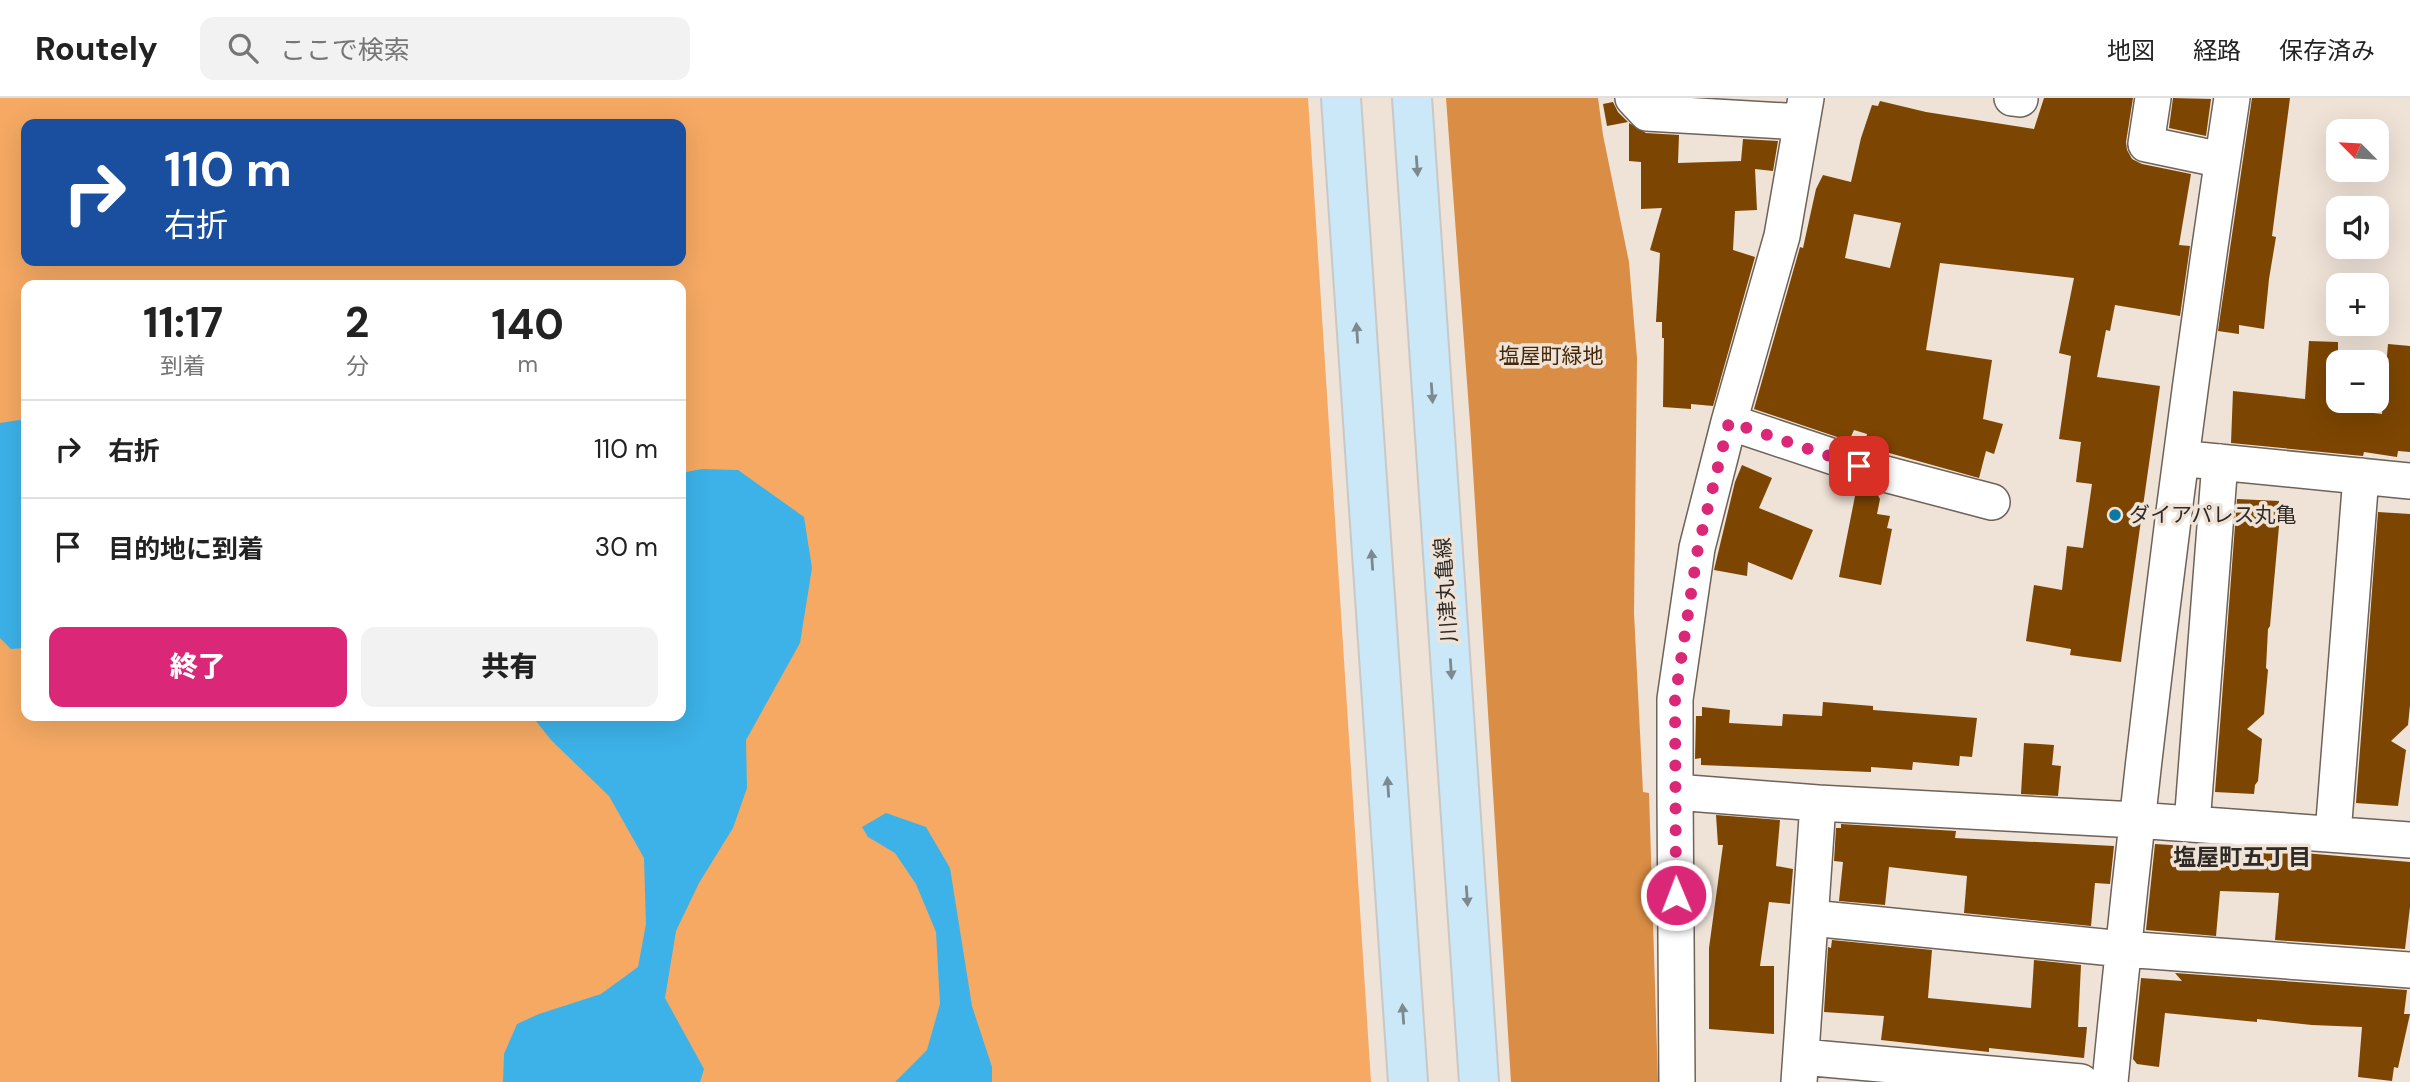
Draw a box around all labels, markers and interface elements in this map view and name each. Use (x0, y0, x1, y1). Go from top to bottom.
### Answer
search box (200, 17, 690, 80)
text: Routely (35, 27, 158, 70)
icon: search (224, 29, 262, 67)
text: ここで検索 (280, 33, 410, 67)
text: 地図 (2107, 35, 2155, 66)
text: 経路 (2193, 35, 2241, 66)
text: 保存済み (2279, 35, 2375, 66)
north arrow (2326, 119, 2389, 182)
map controls (2326, 119, 2389, 413)
text: 110 m (164, 137, 292, 201)
icon: right (49, 147, 140, 238)
one-way arrow (1412, 155, 1423, 177)
button: sound (2326, 196, 2389, 259)
text: 右折 (164, 204, 228, 246)
button: + (2326, 273, 2389, 336)
text: 11:17 (143, 295, 223, 350)
text: 2 (345, 295, 369, 350)
text: 140 (491, 297, 564, 352)
one-way arrow (1351, 322, 1362, 344)
park label: 塩屋町緑地 (1499, 342, 1604, 370)
text: m (517, 349, 538, 379)
button: − (2326, 350, 2389, 413)
text: 到着 (160, 351, 206, 381)
text: 分 (346, 351, 369, 381)
one-way arrow (1427, 382, 1438, 404)
icon: right (49, 430, 87, 468)
text: 110 m (594, 432, 658, 466)
text: 右折 (108, 434, 160, 468)
pin (1829, 436, 1889, 496)
icon: arrive (1840, 447, 1878, 485)
place label: ダイアパレス丸亀 (2129, 501, 2297, 529)
marker: ダイアパレス丸亀 (2107, 507, 2123, 523)
icon: arrive (49, 528, 87, 566)
text: 30 m (595, 530, 658, 564)
text: 目的地に到着 (108, 532, 264, 566)
street label: 川津丸亀線 (1428, 537, 1464, 643)
one-way arrow (1367, 549, 1378, 571)
button: 終了 (49, 627, 347, 707)
button: 共有 (361, 627, 658, 707)
one-way arrow (1446, 658, 1457, 680)
one-way arrow (1382, 776, 1393, 798)
district label: 塩屋町五丁目 (2173, 842, 2311, 872)
position arrow (1639, 858, 1713, 932)
one-way arrow (1461, 885, 1472, 907)
one-way arrow (1397, 1003, 1408, 1025)

